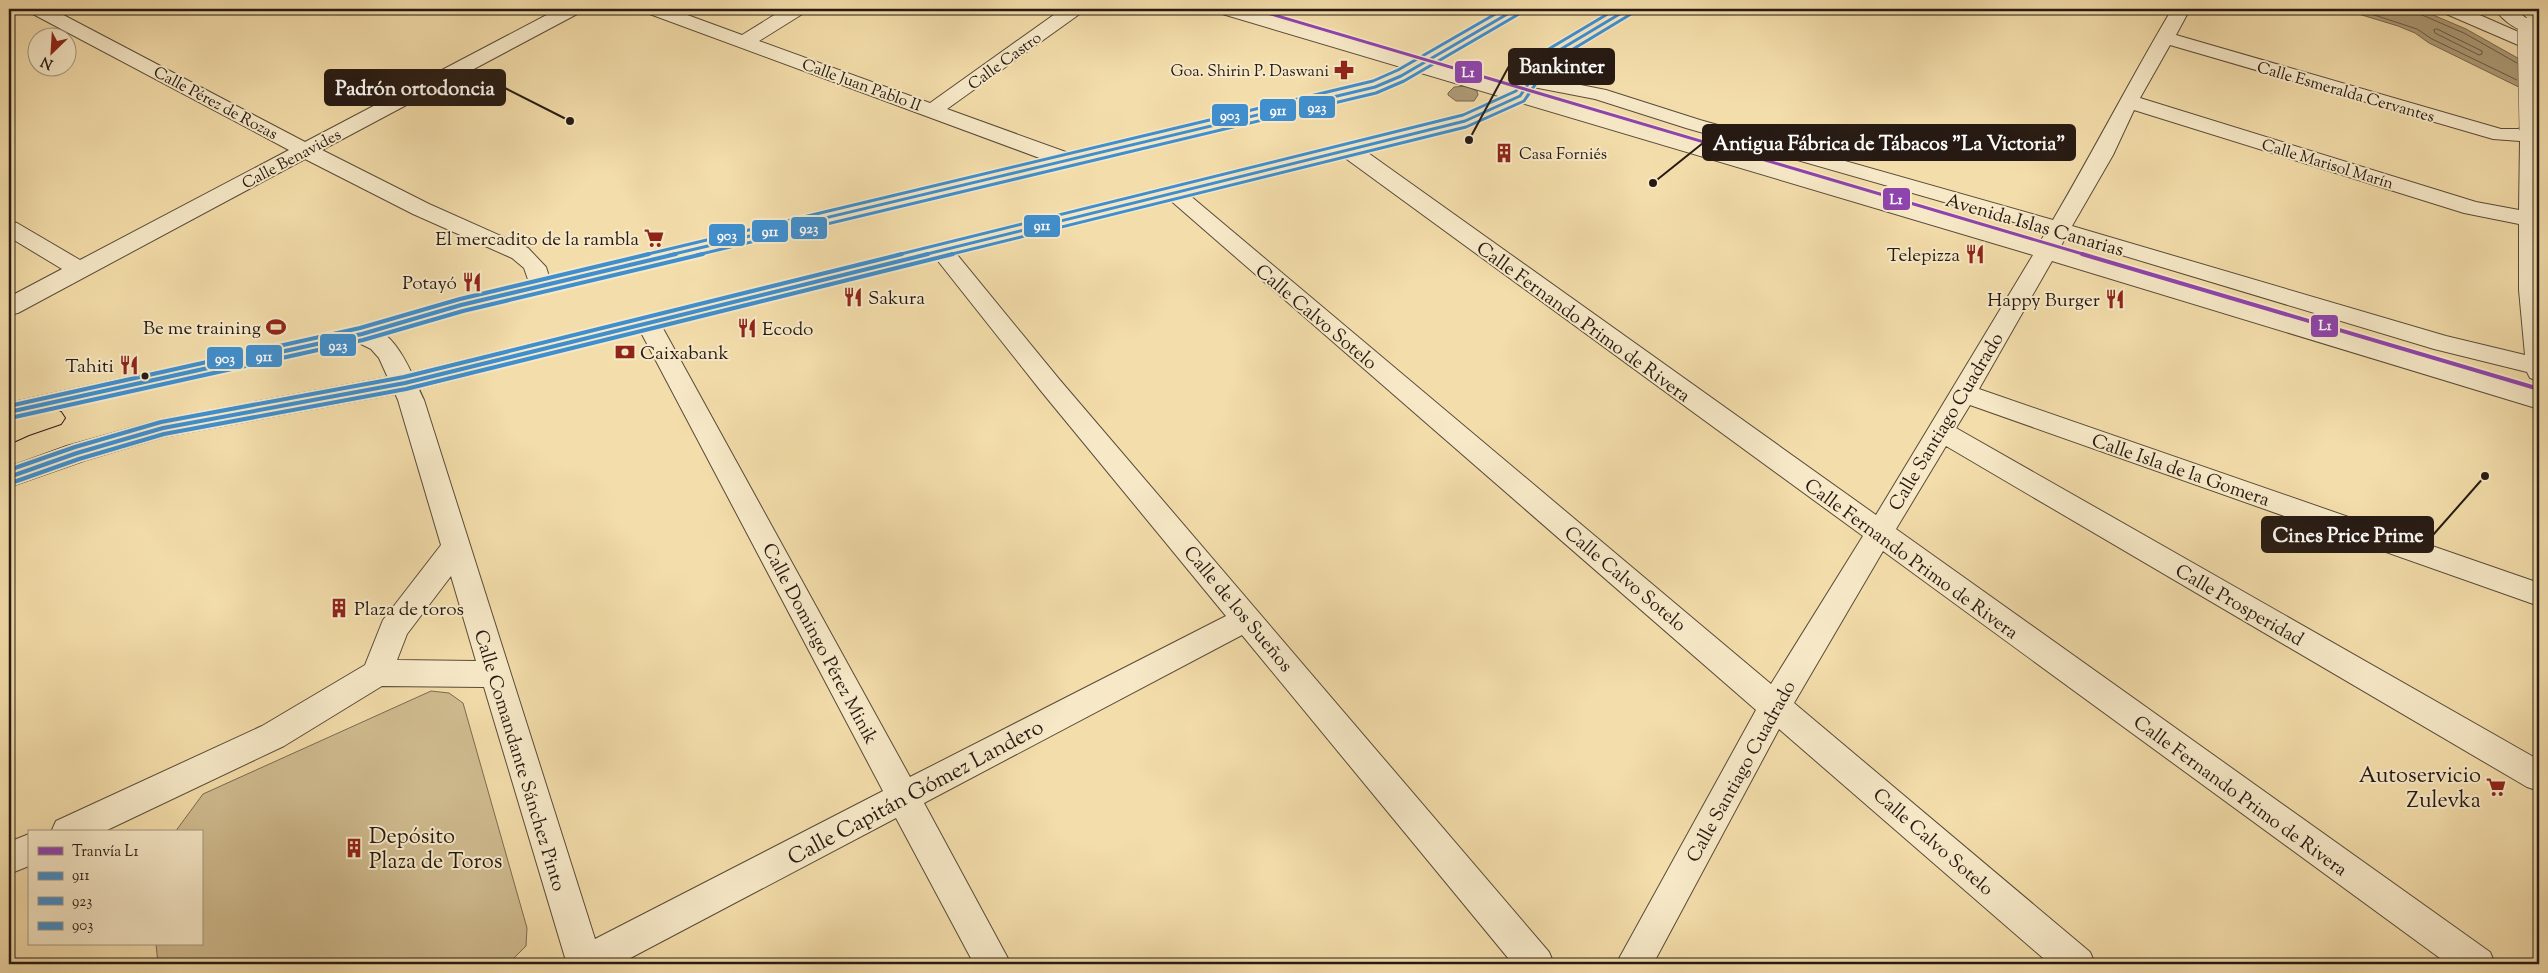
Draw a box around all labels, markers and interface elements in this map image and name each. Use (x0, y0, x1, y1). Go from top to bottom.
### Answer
street label: Calle Castro (964, 27, 1047, 97)
north arrow (28, 28, 78, 78)
callout: Bankinter (1509, 49, 1614, 84)
text: N (38, 51, 57, 73)
street label: Calle Juan Pablo II (798, 54, 924, 119)
text: Bankinter (1519, 54, 1605, 83)
street label: Calle Esmeralda Cervantes (2254, 57, 2437, 130)
pharmacy icon: Goa. Shirin P. Daswani (1333, 59, 1355, 81)
line badge: L1 (1454, 60, 1483, 84)
place label: Goa. Shirin P. Daswani (1171, 61, 1329, 84)
street label: Calle Pérez de Rozas (149, 62, 281, 147)
text: L1 (1461, 64, 1475, 84)
callout: Padrón ortodoncia (325, 70, 505, 105)
text: Padrón ortodoncia (335, 76, 495, 105)
line badge: 923 (1298, 95, 1336, 119)
line badge: 911 (1259, 98, 1297, 122)
text: 923 (1307, 99, 1327, 119)
text: 911 (1270, 102, 1286, 122)
line badge: 903 (1211, 103, 1249, 127)
text: 903 (1220, 107, 1240, 127)
street label: Calle Benavides (239, 124, 346, 196)
callout: Antigua Fábrica de Tábacos "La Victoria" (1703, 125, 2075, 160)
text: Antigua Fábrica de Tábacos "La Victoria" (1713, 131, 2065, 160)
street label: Calle Marisol Marín (2259, 134, 2397, 197)
building icon: Casa Forniés (1493, 142, 1515, 164)
place label: Casa Forniés (1519, 144, 1607, 167)
line badge: L1 (1882, 187, 1911, 211)
street label: Avenida Islas Canarias (1942, 188, 2127, 265)
text: L1 (1889, 191, 1903, 211)
line badge: 911 (1023, 214, 1061, 238)
line badge: 923 (790, 216, 828, 240)
text: 911 (1034, 217, 1050, 237)
line badge: 911 (751, 219, 789, 243)
text: 923 (799, 220, 819, 240)
line badge: 903 (708, 223, 746, 247)
text: 911 (762, 223, 778, 243)
place label: El mercadito de la rambla (435, 227, 639, 254)
supermarket icon: El mercadito de la rambla (643, 227, 665, 249)
text: 903 (717, 227, 737, 247)
street label: Calle Fernando Primo de Rivera (1470, 236, 1695, 410)
place label: Telepizza (1887, 243, 1960, 270)
restaurant icon: Telepizza (1964, 243, 1986, 265)
street label: Calle Calvo Sotelo (1248, 259, 1382, 377)
place label: Potayó (402, 271, 457, 298)
restaurant icon: Potayó (461, 271, 483, 293)
restaurant icon: Sakura (842, 286, 864, 308)
place label: Sakura (868, 286, 925, 313)
place label: Happy Burger (1987, 288, 2100, 315)
restaurant icon: Happy Burger (2104, 288, 2126, 310)
line badge: L1 (2310, 314, 2339, 338)
place label: Be me training (143, 316, 261, 343)
sports icon: Be me training (265, 316, 287, 338)
restaurant icon: Ecodo (736, 317, 758, 339)
place label: Ecodo (762, 317, 813, 344)
text: L1 (2318, 317, 2332, 337)
street label: Calle Santiago Cuadrado (1883, 328, 2011, 517)
line badge: 923 (319, 333, 357, 357)
text: 923 (328, 337, 348, 357)
bank icon: Caixabank (614, 341, 636, 363)
place label: Caixabank (640, 341, 730, 368)
line badge: 911 (245, 344, 283, 368)
line badge: 903 (206, 346, 244, 370)
text: 911 (256, 348, 272, 368)
text: 903 (215, 350, 235, 370)
place label: Tahiti (65, 354, 114, 381)
restaurant icon: Tahiti (118, 354, 140, 376)
unlabelled marker (140, 371, 150, 381)
street label: Calle Isla de la Gomera (2088, 428, 2273, 515)
street label: Calle Fernando Primo de Rivera (1798, 473, 2023, 647)
callout: Cines Price Prime (2262, 517, 2433, 552)
street label: Calle Calvo Sotelo (1557, 521, 1691, 639)
text: Cines Price Prime (2272, 523, 2424, 552)
street label: Calle Domingo Pérez Minik (754, 539, 884, 750)
street label: Calle de los Sueños (1176, 541, 1298, 679)
street label: Calle Prosperidad (2169, 558, 2308, 654)
building icon: Plaza de toros (328, 597, 350, 619)
place label: Plaza de toros (354, 597, 464, 624)
street label: Calle Comandante Sánchez Pinto (466, 627, 571, 895)
street label: Calle Santiago Cuadrado (1681, 677, 1803, 868)
street label: Calle Fernando Primo de Rivera (2127, 710, 2352, 884)
street label: Calle Capitán Gómez Landero (783, 712, 1050, 875)
place label: Autoservicio Zulevka (2359, 761, 2481, 818)
supermarket icon: Autoservicio Zulevka (2485, 776, 2507, 798)
street label: Calle Calvo Sotelo (1866, 783, 1999, 903)
place label: Depósito Plaza de Toros (369, 822, 502, 879)
legend (28, 830, 202, 946)
building icon: Depósito Plaza de Toros (343, 837, 365, 859)
text: Tranvía L1 (72, 842, 139, 863)
text: 911 (72, 866, 90, 887)
text: 923 (72, 892, 92, 913)
text: 903 (72, 916, 93, 937)

